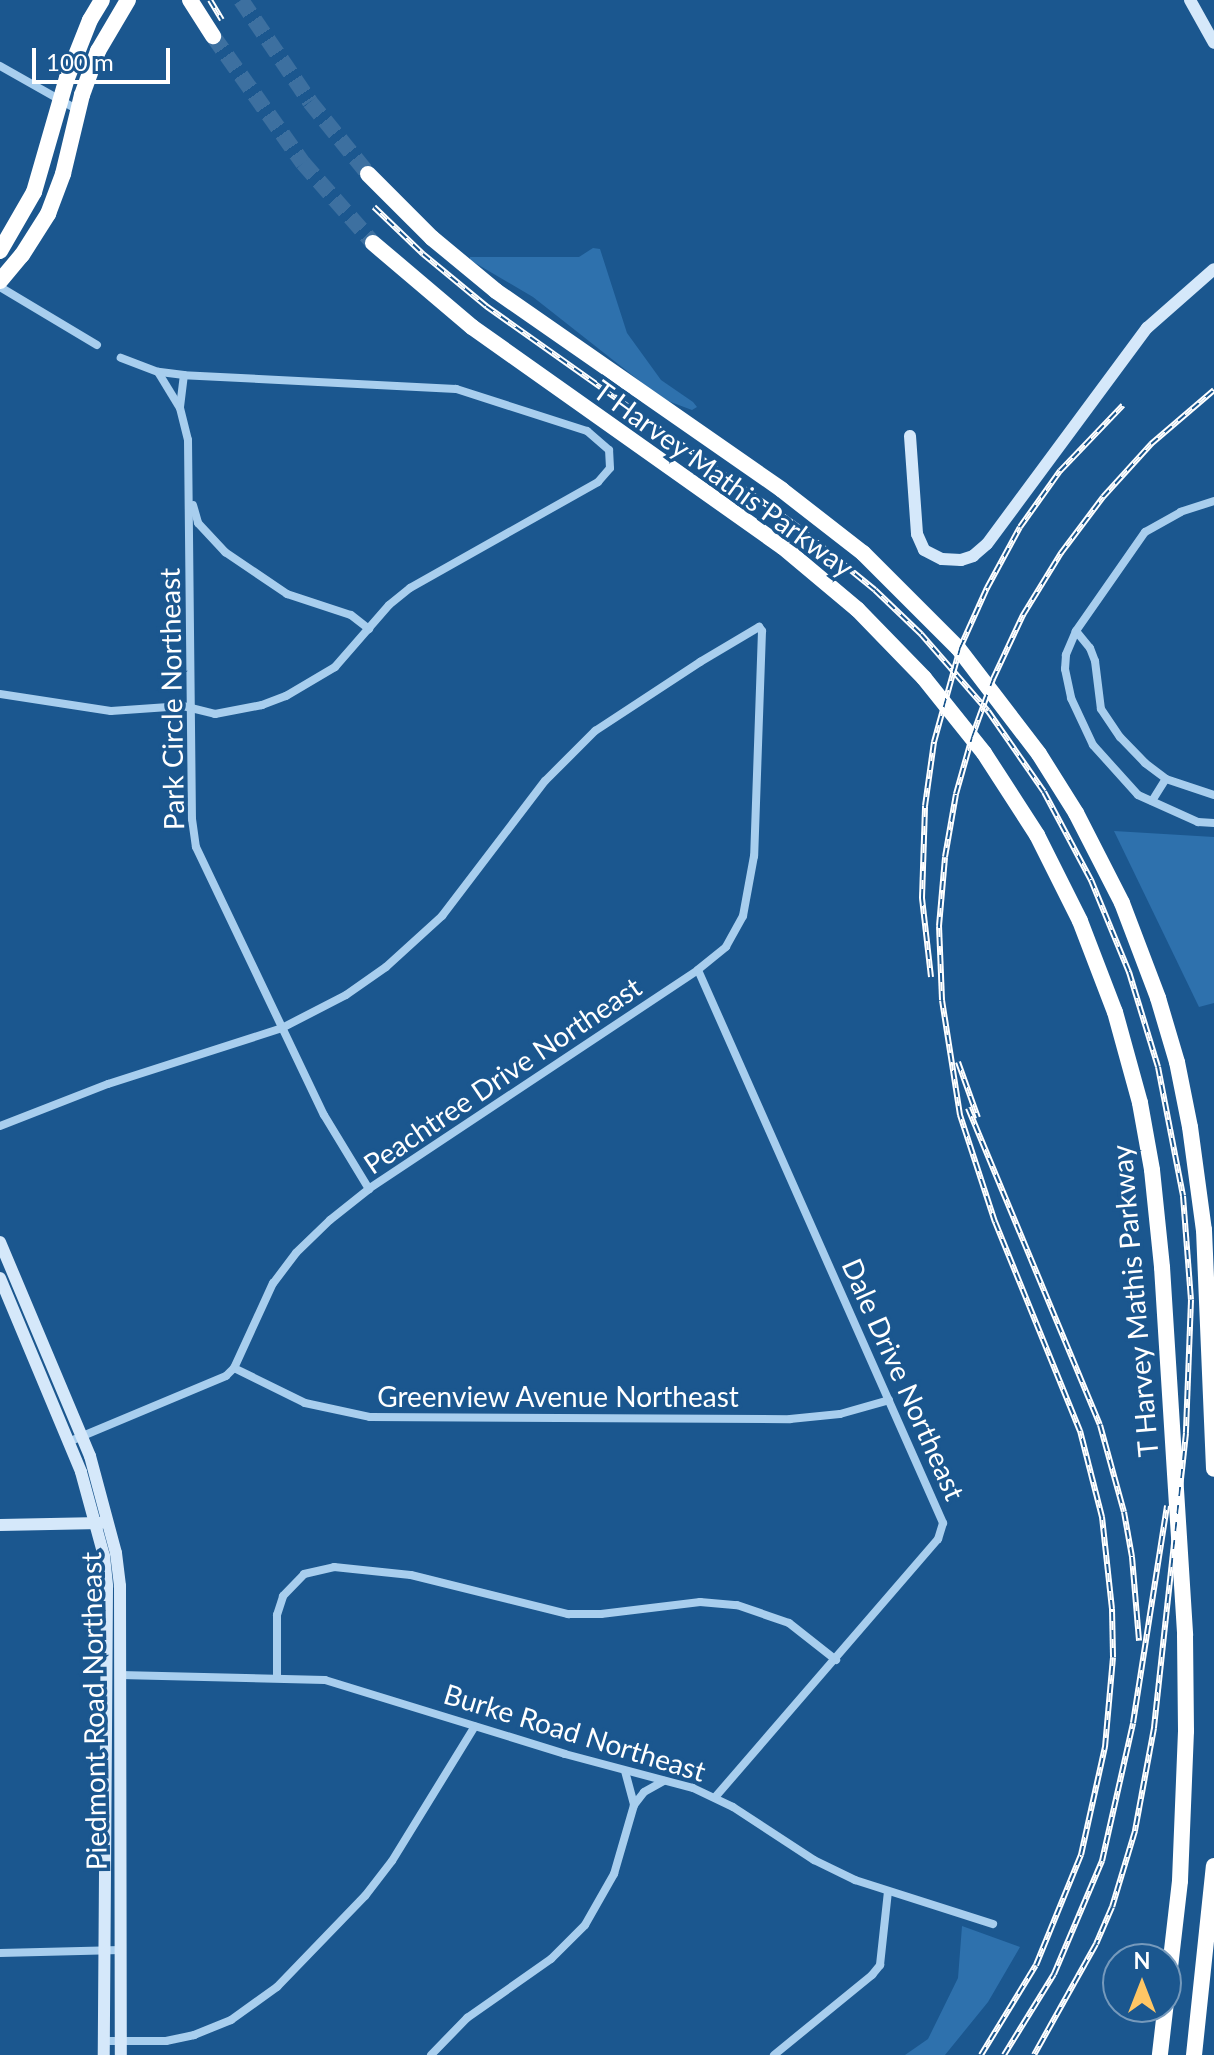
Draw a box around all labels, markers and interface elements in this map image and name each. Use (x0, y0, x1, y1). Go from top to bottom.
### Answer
scale bar (36, 32, 174, 82)
text: 100 m (46, 47, 114, 76)
street label: T Harvey Mathis Parkway (587, 372, 861, 584)
street label: Park Circle Northeast (152, 568, 190, 830)
street label: Peachtree Drive Northeast (357, 970, 647, 1180)
street label: T Harvey Mathis Parkway (1104, 1143, 1164, 1459)
street label: Dale Drive Northeast (836, 1253, 972, 1505)
street label: Greenview Avenue Northeast (376, 1379, 740, 1413)
street label: Piedmont Road Northeast (73, 1552, 113, 1870)
street label: Burke Road Northeast (440, 1676, 710, 1788)
north arrow (1102, 1943, 1182, 2023)
text: N (1134, 1947, 1150, 1974)

